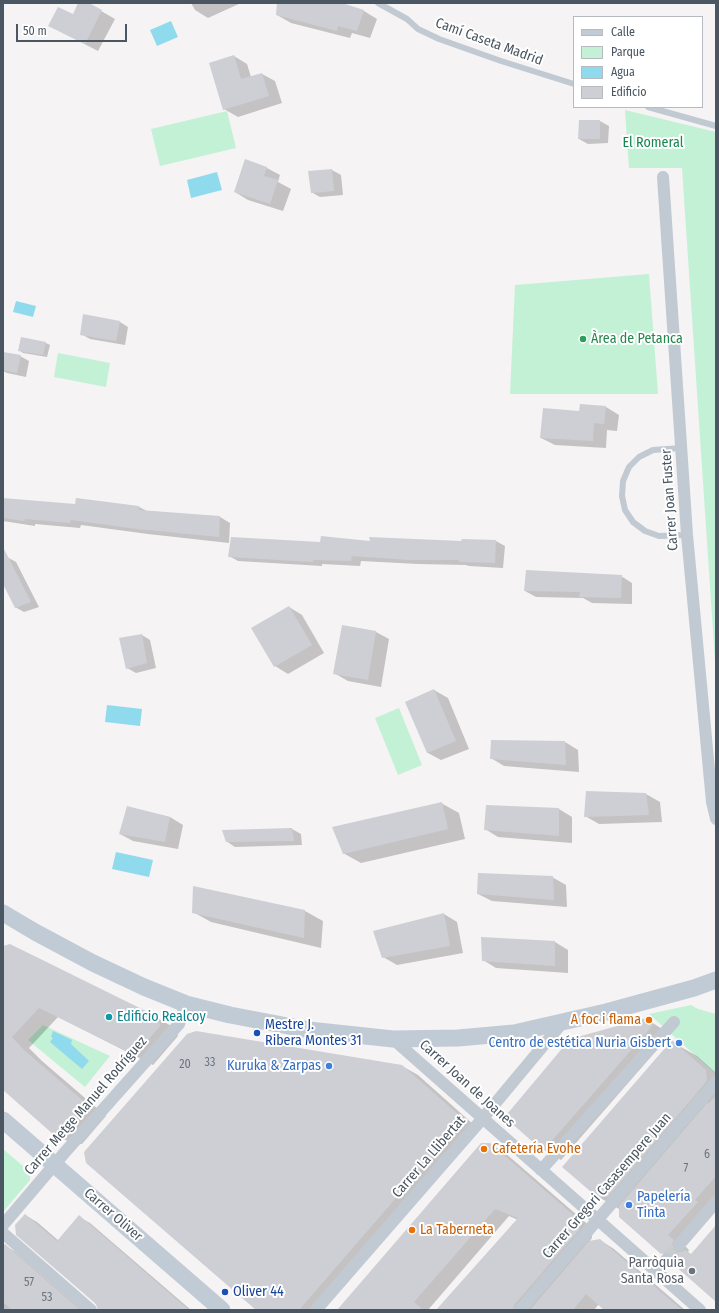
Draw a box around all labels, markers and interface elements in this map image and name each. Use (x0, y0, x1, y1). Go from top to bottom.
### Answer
street label: Camí Caseta Madrid (433, 15, 545, 69)
scale bar (18, 16, 129, 42)
legend (573, 16, 703, 108)
text: 50 m (23, 24, 47, 38)
text: Calle (611, 25, 635, 39)
text: Parque (611, 45, 645, 59)
text: Agua (611, 65, 635, 79)
text: Edificio (611, 85, 647, 99)
park label: El Romeral (623, 135, 683, 151)
place label: Àrea de Petanca (591, 331, 683, 347)
marker: Àrea de Petanca (578, 334, 588, 344)
street label: Carrer Joan Fuster (658, 449, 682, 551)
place label: Edificio Realcoy (117, 1009, 206, 1025)
marker: Edificio Realcoy (104, 1012, 114, 1022)
place label: A foc i flama (571, 1012, 641, 1028)
marker: A foc i flama (644, 1015, 654, 1025)
place label: Mestre J. Ribera Montes 31 (265, 1017, 362, 1050)
marker: Mestre J. Ribera Montes 31 (252, 1028, 262, 1038)
street label: Carrer Metge Manuel Rodríguez (21, 1033, 151, 1179)
place label: Centro de estética Nuria Gisbert (488, 1035, 671, 1051)
street label: Carrer Joan de Joanes (416, 1037, 518, 1131)
marker: Centro de estética Nuria Gisbert (674, 1038, 684, 1048)
house number: 33 (205, 1056, 215, 1070)
house number: 20 (179, 1058, 191, 1072)
place label: Kuruka & Zarpas (227, 1058, 321, 1074)
marker: Kuruka & Zarpas (324, 1061, 334, 1071)
street label: Carrer Gregori Casasempere Juan (539, 1110, 675, 1262)
street label: Carrer La Llibertat (389, 1113, 469, 1201)
place label: Cafetería Evohe (492, 1141, 581, 1157)
marker: Cafetería Evohe (479, 1144, 489, 1154)
house number: 6 (704, 1148, 710, 1162)
house number: 7 (684, 1162, 688, 1176)
street label: Carrer Oliver (80, 1185, 146, 1245)
place label: Papelería Tinta (637, 1189, 691, 1222)
marker: Papelería Tinta (624, 1200, 634, 1210)
place label: La Taberneta (420, 1222, 494, 1238)
marker: La Taberneta (407, 1225, 417, 1235)
place label: Parròquia Santa Rosa (621, 1255, 684, 1288)
marker: Parròquia Santa Rosa (687, 1266, 697, 1276)
house number: 57 (24, 1276, 34, 1290)
place label: Oliver 44 (233, 1284, 284, 1300)
marker: Oliver 44 (220, 1287, 230, 1297)
house number: 53 (42, 1291, 52, 1305)

